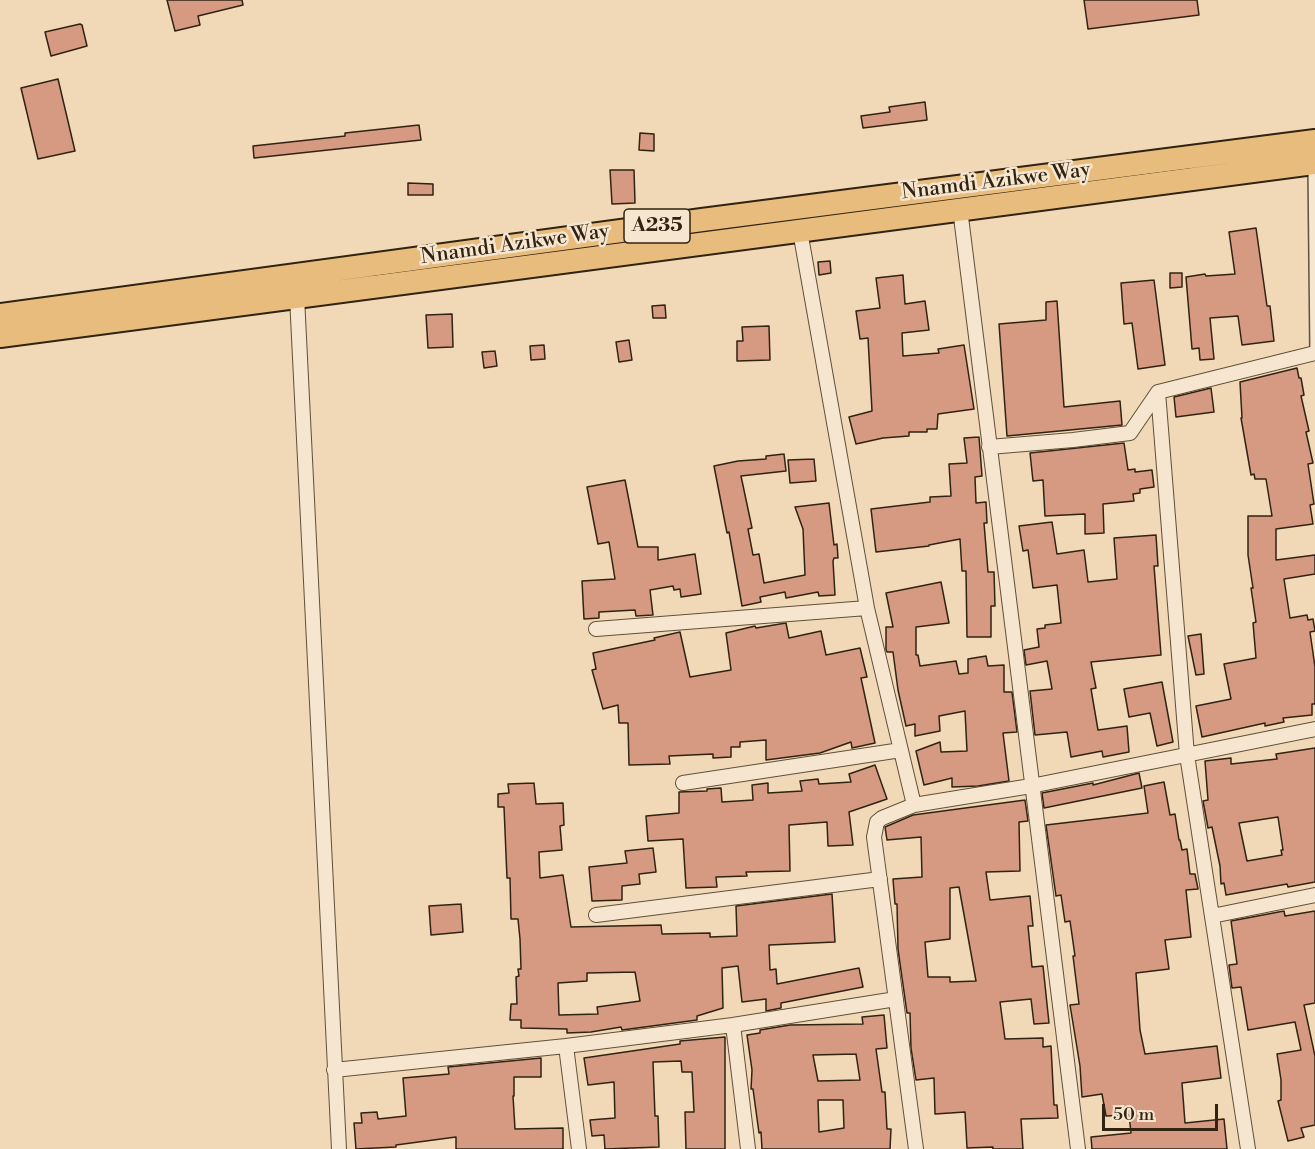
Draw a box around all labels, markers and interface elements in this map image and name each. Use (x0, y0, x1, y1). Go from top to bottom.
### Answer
street label: Nnamdi Azikwe Way (900, 158, 1092, 206)
road number: A235 (624, 209, 690, 243)
street label: Nnamdi Azikwe Way (419, 219, 611, 271)
scale bar (1105, 1092, 1220, 1130)
text: 50 m (1113, 1103, 1154, 1126)

